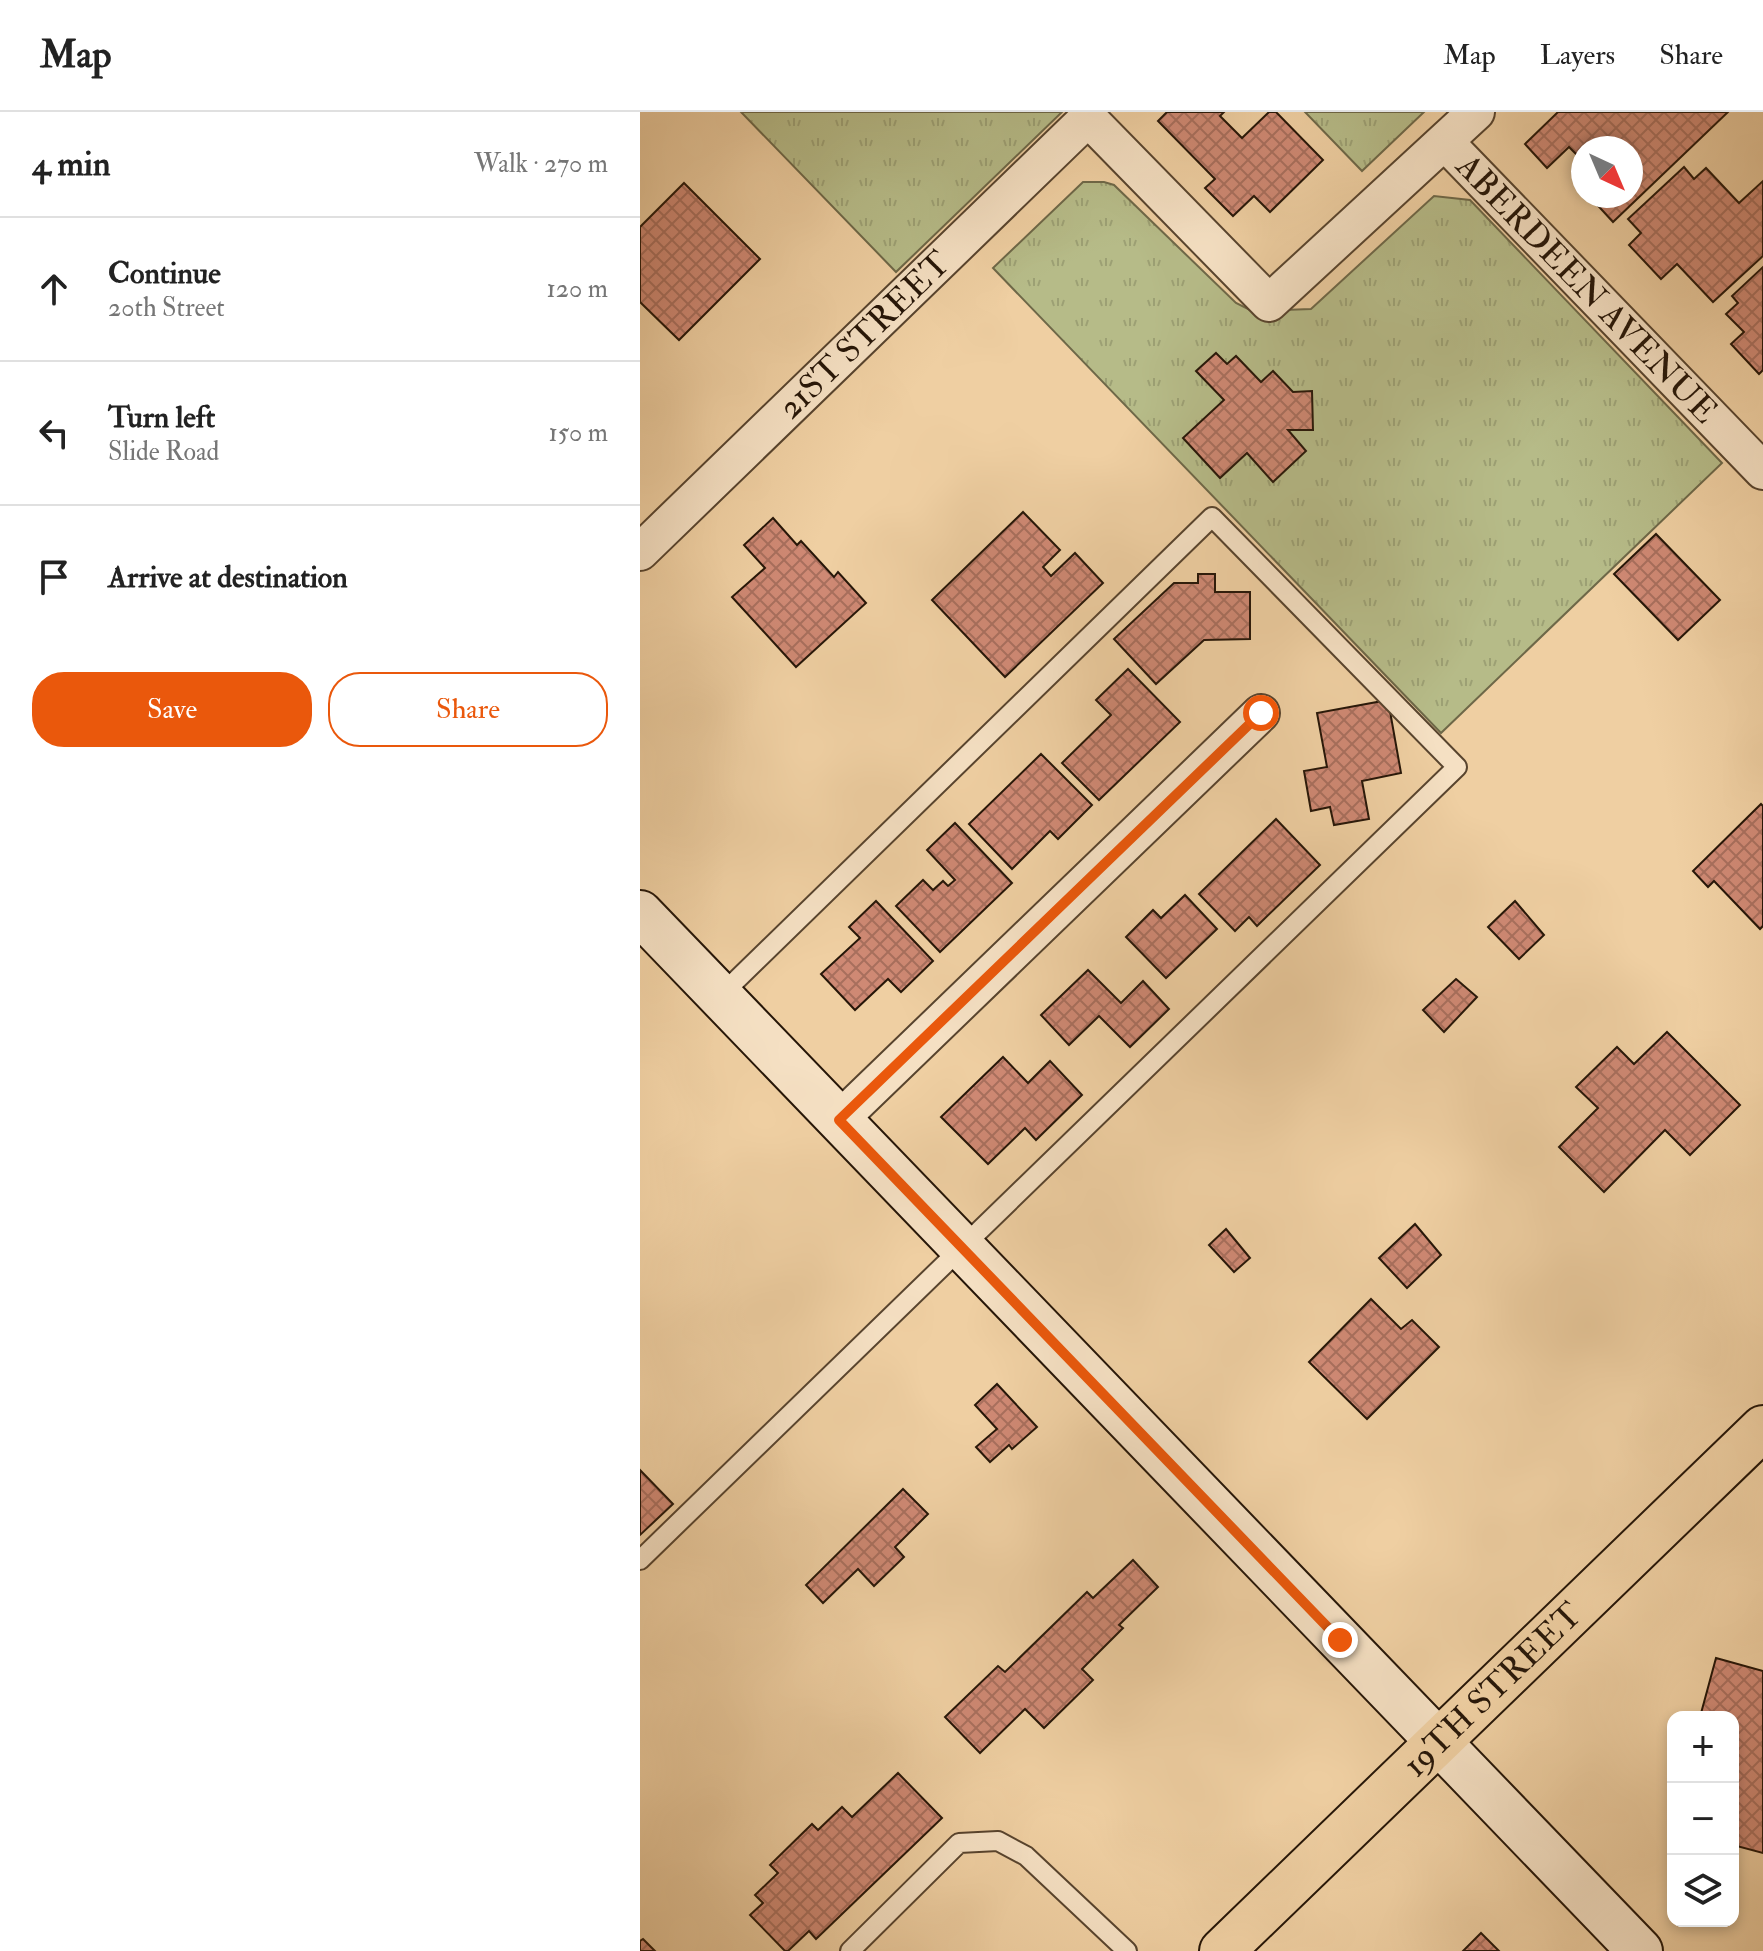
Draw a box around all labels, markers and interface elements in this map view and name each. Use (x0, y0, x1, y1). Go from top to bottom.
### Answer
text: Map (40, 31, 111, 79)
text: Map (1443, 38, 1496, 73)
text: Layers (1540, 38, 1615, 73)
text: Share (1659, 38, 1723, 73)
north arrow (1571, 136, 1643, 208)
text: 4 min (32, 143, 110, 186)
street label: ABERDEEN AVENUE (1446, 144, 1727, 432)
text: Walk · 270 m (474, 148, 608, 180)
street label: 21ST STREET (769, 242, 959, 428)
text: Continue (108, 255, 221, 292)
icon: ahead (32, 267, 76, 311)
text: 120 m (547, 273, 608, 305)
text: 20th Street (108, 292, 225, 324)
text: Turn left (108, 399, 215, 436)
icon: left (32, 411, 76, 455)
text: 150 m (549, 417, 608, 449)
text: Slide Road (108, 436, 219, 468)
icon: arrive (32, 555, 76, 599)
text: Arrive at destination (108, 559, 348, 596)
button: Save (32, 672, 312, 747)
button: Share (328, 672, 608, 747)
route start (1243, 695, 1279, 731)
street label: 19TH STREET (1394, 1593, 1591, 1786)
route end (1322, 1622, 1358, 1658)
map controls (1667, 1711, 1739, 1927)
button: + (1667, 1711, 1739, 1783)
button: − (1667, 1783, 1739, 1855)
button: layers (1667, 1855, 1739, 1927)

